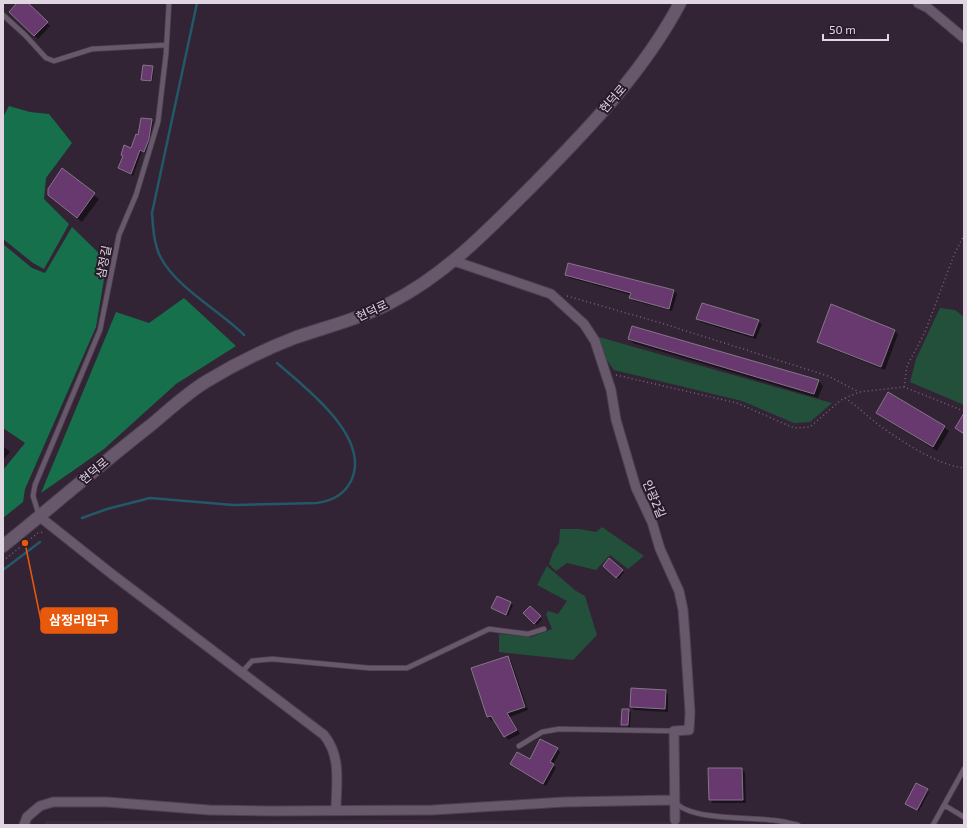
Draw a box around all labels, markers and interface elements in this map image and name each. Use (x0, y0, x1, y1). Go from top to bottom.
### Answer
scale bar (823, 16, 888, 42)
text: 50 m (829, 22, 856, 36)
street label: 현덕로 (596, 81, 628, 115)
street label: 삼정길 (93, 244, 113, 279)
street label: 현덕로 (354, 297, 390, 323)
street label: 현덕로 (76, 454, 111, 486)
street label: 인광2길 (641, 478, 669, 520)
callout: 삼정리입구 (41, 608, 117, 633)
text: 삼정리입구 (49, 612, 109, 628)

